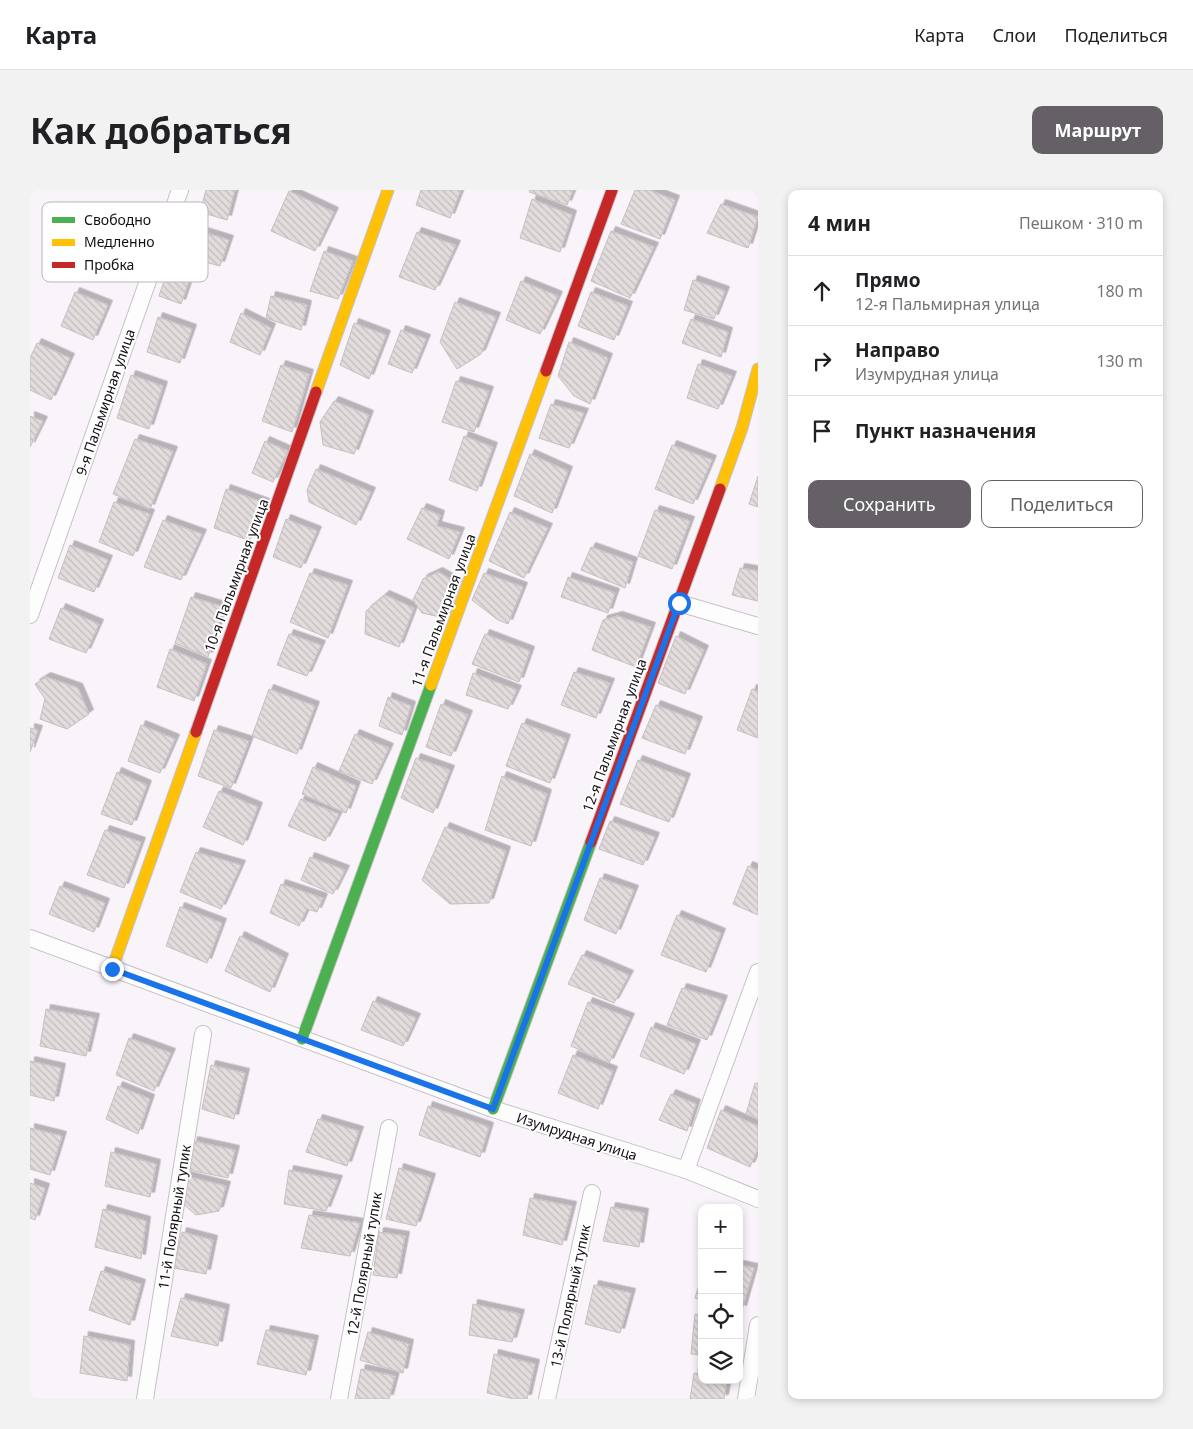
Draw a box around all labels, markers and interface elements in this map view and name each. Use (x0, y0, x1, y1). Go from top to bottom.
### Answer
text: Карта (25, 18, 97, 51)
text: Карта (914, 23, 964, 47)
text: Слои (992, 23, 1036, 47)
text: Поделиться (1064, 23, 1168, 47)
button: Маршрут (1032, 106, 1163, 154)
text: Как добраться (30, 107, 292, 154)
legend (42, 202, 208, 282)
text: 4 мин (808, 209, 871, 237)
text: Свободно (84, 210, 151, 229)
text: Пешком · 310 m (1019, 212, 1143, 234)
text: Медленно (84, 232, 155, 251)
text: Пробка (84, 255, 134, 274)
text: Прямо (855, 267, 921, 293)
icon: ahead (808, 277, 836, 305)
text: 180 m (1096, 280, 1143, 302)
text: 12-я Пальмирная улица (855, 293, 1040, 315)
street label: 9-я Пальмирная улица (71, 326, 139, 478)
text: Направо (855, 337, 940, 363)
icon: right (808, 347, 836, 375)
text: 130 m (1096, 350, 1143, 372)
text: Изумрудная улица (855, 363, 999, 385)
icon: arrive (808, 417, 836, 445)
text: Пункт назначения (855, 418, 1036, 444)
button: Сохранить (808, 480, 971, 528)
button: Поделиться (981, 480, 1143, 528)
street label: 10-я Пальмирная улица (199, 496, 273, 654)
street label: 11-я Пальмирная улица (406, 531, 480, 689)
route start (668, 592, 691, 615)
street label: 12-я Пальмирная улица (577, 656, 651, 814)
route end (101, 958, 124, 981)
street label: Изумрудная улица (514, 1108, 640, 1164)
street label: 11-й Полярный тупик (153, 1143, 195, 1291)
street label: 12-й Полярный тупик (342, 1190, 386, 1338)
map controls (698, 1204, 743, 1384)
button: + (698, 1204, 743, 1249)
street label: 13-й Полярный тупик (546, 1222, 595, 1369)
button: − (698, 1249, 743, 1294)
button: locate (698, 1294, 743, 1339)
button: layers (698, 1339, 743, 1384)

